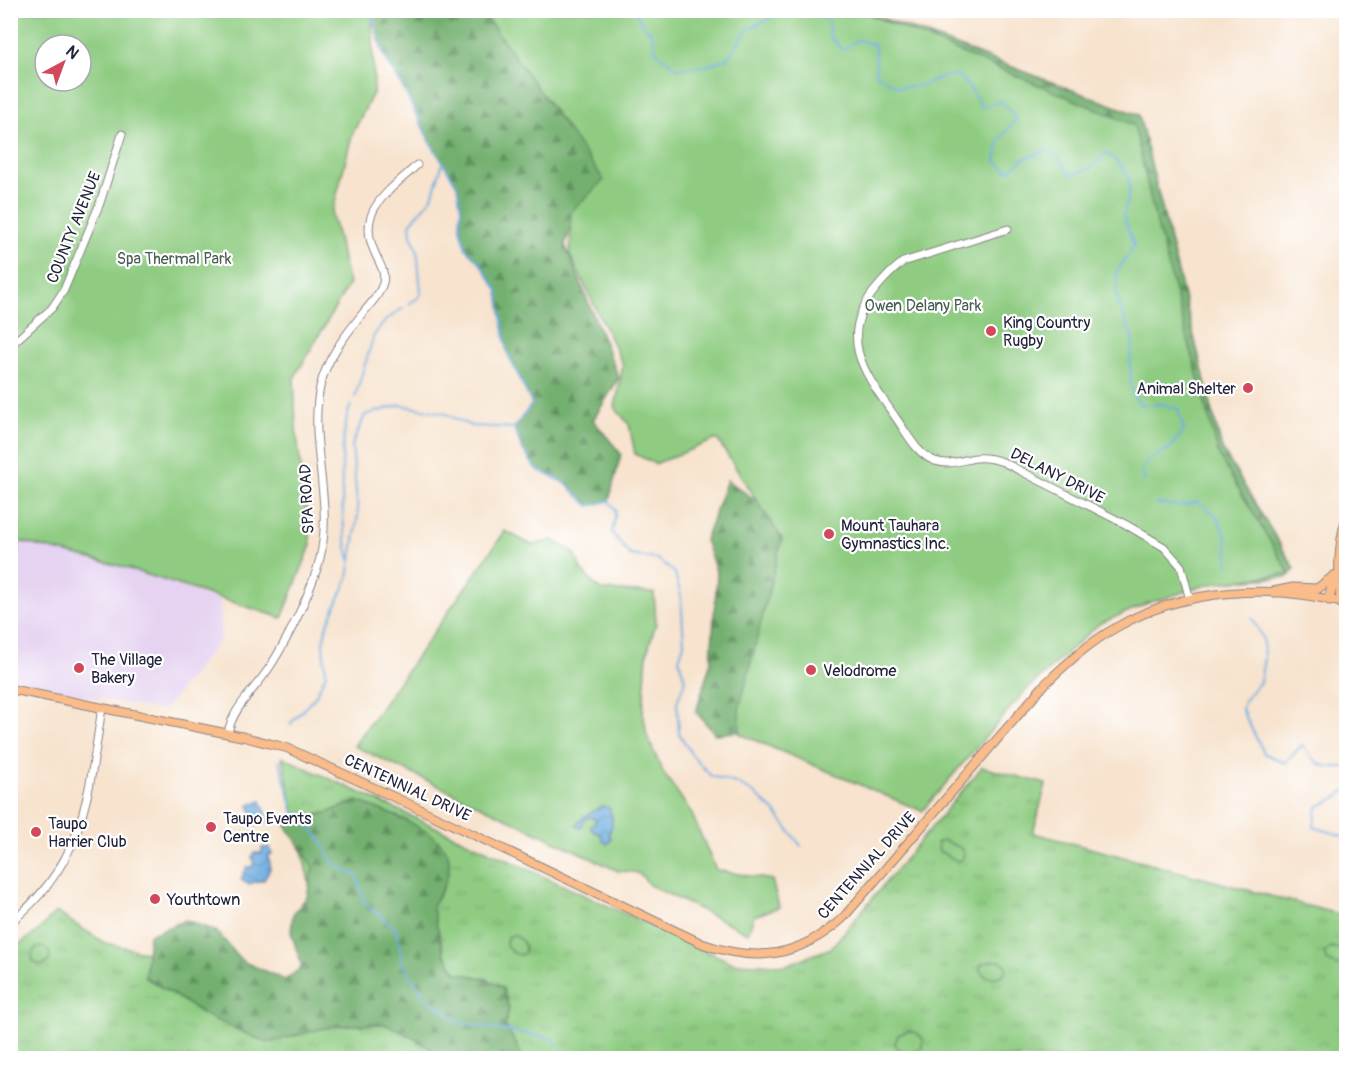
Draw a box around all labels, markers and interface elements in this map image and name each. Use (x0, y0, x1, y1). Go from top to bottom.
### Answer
north arrow (33, 33, 93, 93)
text: N (62, 41, 83, 64)
street label: COUNTY AVENUE (42, 169, 105, 286)
park label: Spa Thermal Park (117, 249, 232, 269)
park label: Owen Delany Park (865, 296, 982, 316)
place label: King Country Rugby (1003, 313, 1090, 351)
marker: King Country Rugby (984, 324, 998, 338)
place label: Animal Shelter (1137, 379, 1236, 399)
marker: Animal Shelter (1241, 381, 1255, 395)
street label: DELANY DRIVE (1007, 444, 1108, 508)
street label: SPA ROAD (295, 463, 319, 534)
place label: Mount Tauhara Gymnastics Inc. (841, 516, 950, 554)
marker: Mount Tauhara Gymnastics Inc. (822, 527, 836, 541)
place label: The Village Bakery (91, 650, 162, 688)
marker: The Village Bakery (72, 661, 86, 675)
place label: Velodrome (823, 661, 896, 681)
marker: Velodrome (804, 663, 818, 677)
street label: CENTENNIAL DRIVE (341, 750, 474, 826)
street label: CENTENNIAL DRIVE (813, 808, 920, 923)
place label: Taupo Events Centre (223, 809, 311, 847)
place label: Taupo Harrier Club (48, 814, 127, 852)
marker: Taupo Events Centre (204, 820, 218, 834)
marker: Taupo Harrier Club (29, 825, 43, 839)
place label: Youthtown (166, 890, 240, 910)
marker: Youthtown (148, 892, 162, 906)

